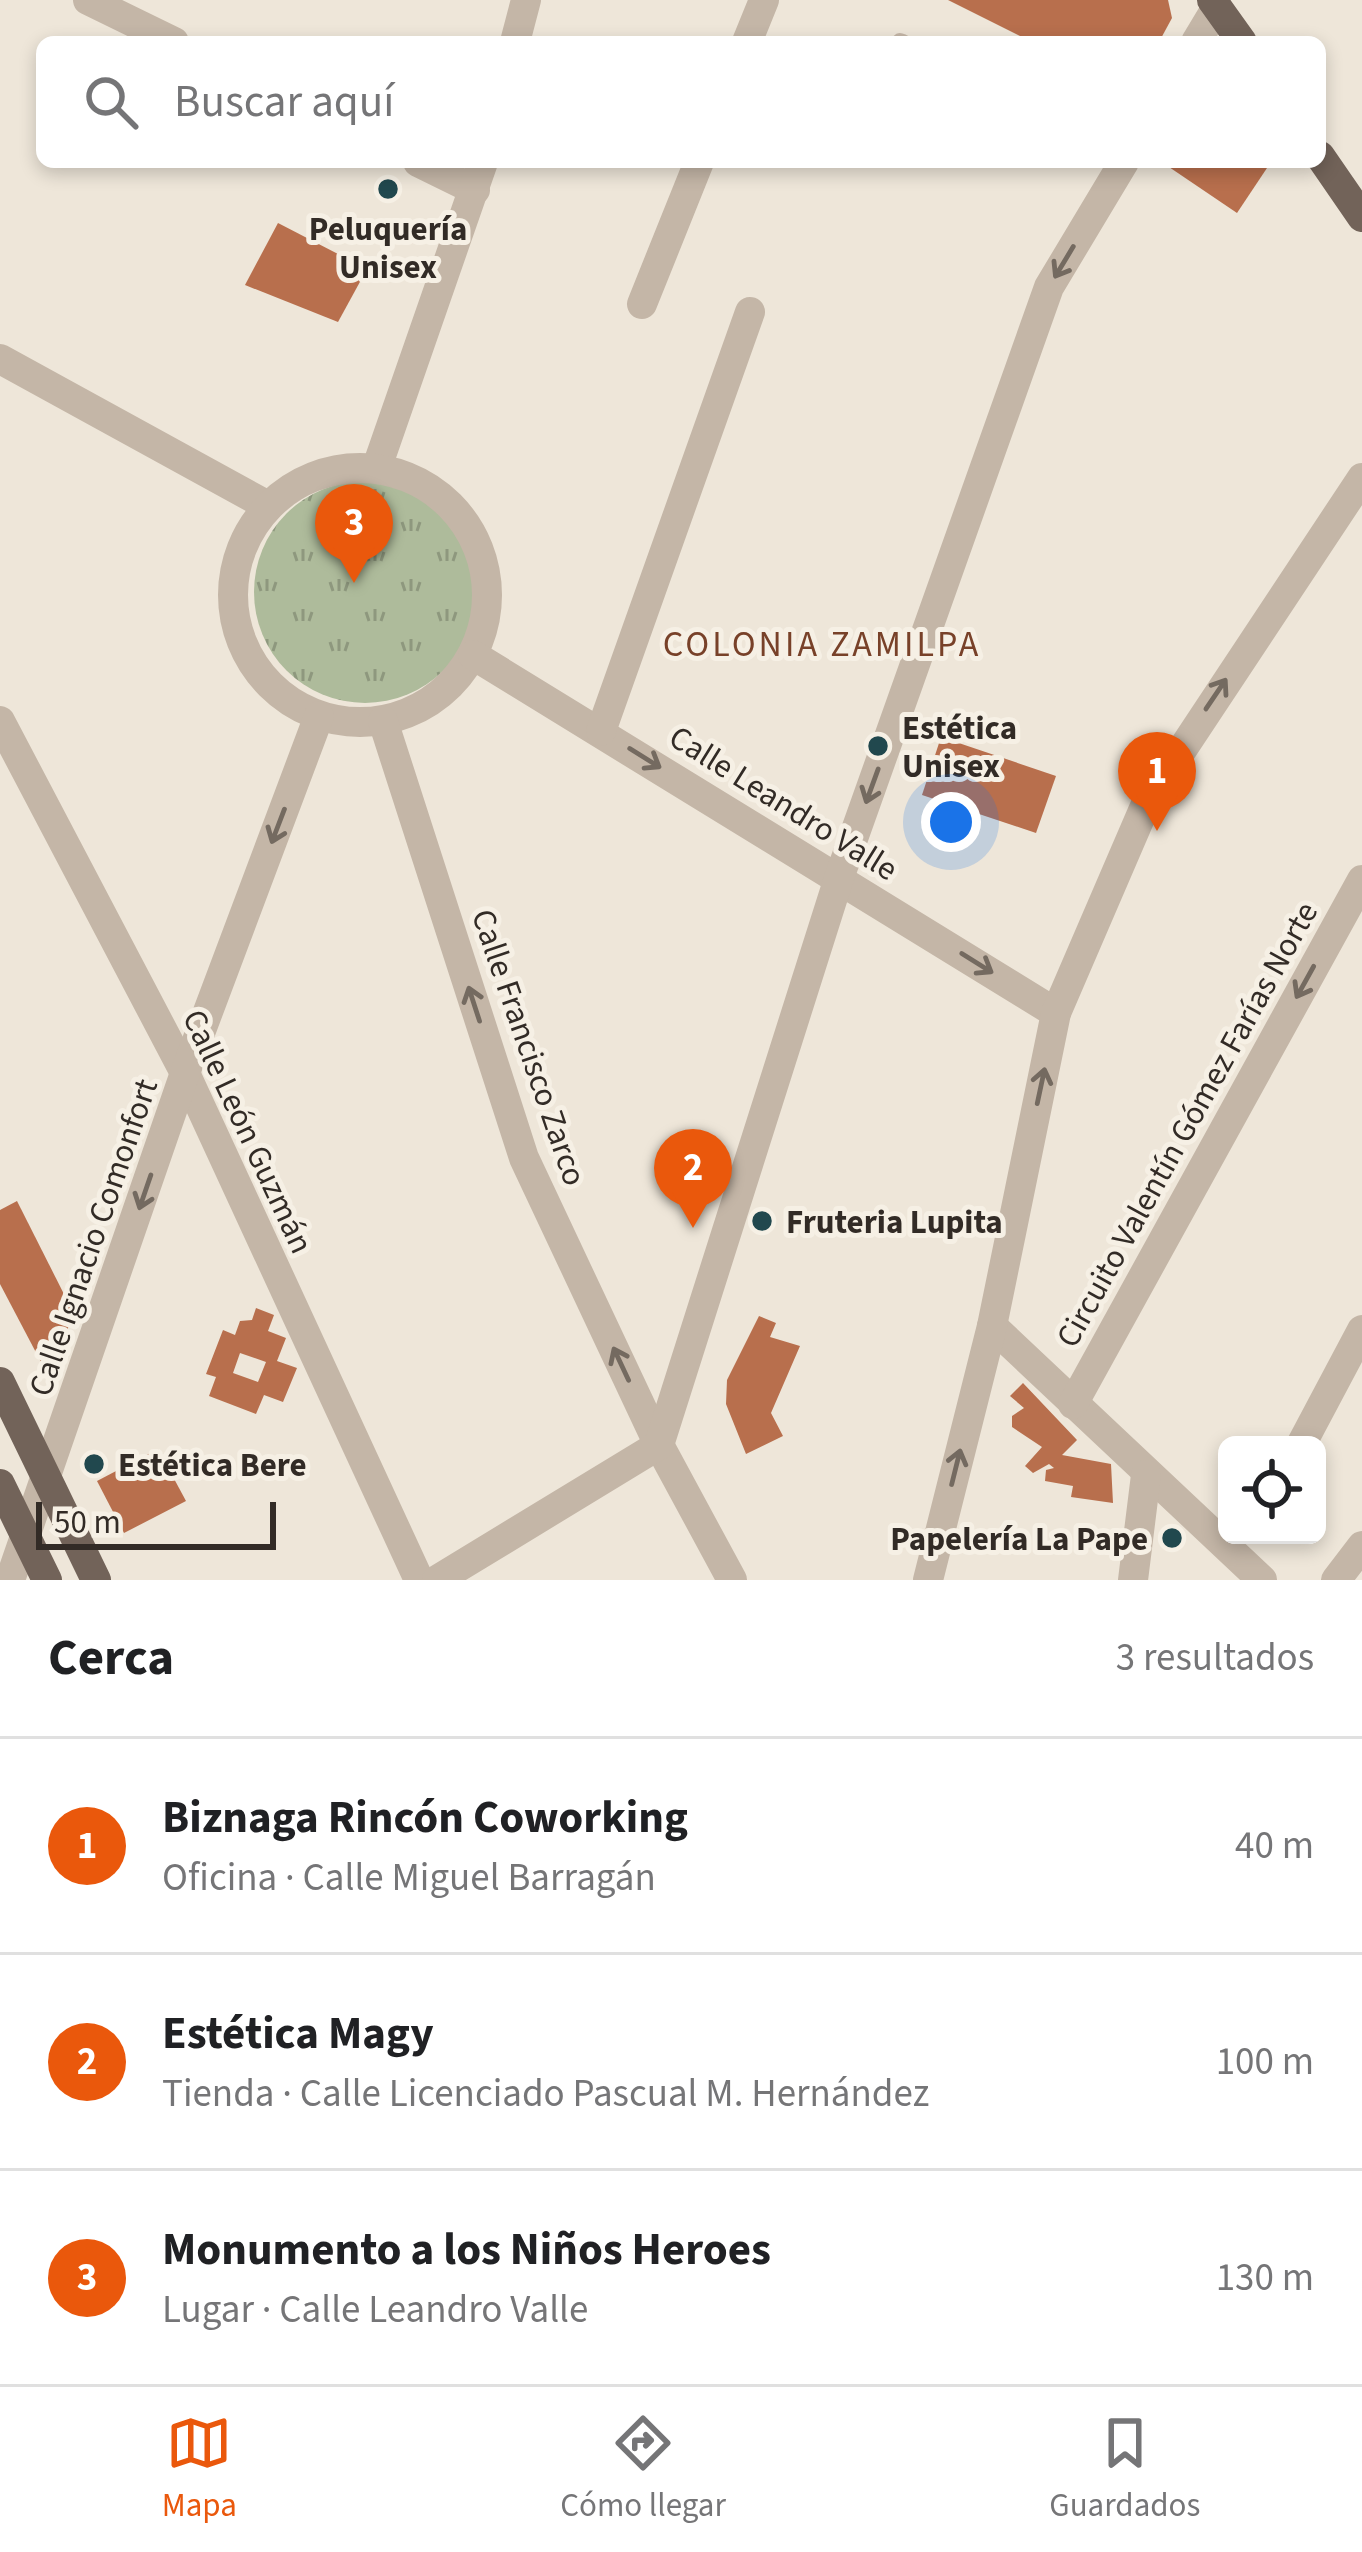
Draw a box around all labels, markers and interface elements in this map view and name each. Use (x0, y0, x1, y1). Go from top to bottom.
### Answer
search box (36, 36, 1326, 168)
icon: search (78, 69, 144, 135)
text: Buscar aquí (174, 70, 394, 134)
marker: Peluquería Unisex (375, 176, 401, 202)
place label: Peluquería Unisex (309, 206, 467, 291)
one-way arrow (1052, 244, 1076, 278)
pin: 3 (315, 484, 393, 583)
district label: COLONIA ZAMILPA (663, 619, 981, 670)
one-way arrow (1203, 678, 1228, 712)
place label: Estética Unisex (902, 705, 1017, 790)
street label: Calle Leandro Valle (660, 714, 907, 892)
pin: 1 (1118, 732, 1196, 831)
marker: Estética Unisex (865, 733, 891, 759)
one-way arrow (627, 746, 661, 770)
one-way arrow (860, 767, 881, 804)
your location (921, 792, 981, 852)
one-way arrow (265, 807, 287, 844)
street label: Circuito Valentín Gómez Farías Norte (1045, 893, 1330, 1356)
street label: Calle Francisco Zarco (459, 903, 598, 1192)
one-way arrow (959, 951, 993, 975)
one-way arrow (1293, 963, 1316, 998)
one-way arrow (461, 986, 483, 1024)
street label: Calle León Guzmán (171, 1002, 325, 1261)
one-way arrow (1031, 1067, 1054, 1106)
street label: Calle Ignacio Comonfort (17, 1073, 170, 1402)
pin: 2 (654, 1129, 732, 1228)
one-way arrow (132, 1173, 154, 1211)
place label: Fruteria Lupita (786, 1199, 1003, 1246)
marker: Fruteria Lupita (749, 1208, 775, 1234)
one-way arrow (609, 1347, 631, 1383)
map controls (1218, 1436, 1326, 1544)
button: locate (1218, 1436, 1326, 1544)
place label: Estética Bere (118, 1442, 307, 1489)
one-way arrow (947, 1448, 969, 1486)
marker: Estética Bere (81, 1451, 107, 1477)
scale bar (36, 1496, 276, 1549)
text: 50 m (54, 1499, 121, 1546)
place label: Papelería La Pape (890, 1516, 1148, 1563)
marker: Papelería La Pape (1159, 1525, 1185, 1551)
text: Cerca (48, 1622, 174, 1694)
text: 3 resultados (1116, 1630, 1314, 1686)
text: Biznaga Rincón Coworking (162, 1786, 688, 1850)
text: 1 (77, 1818, 97, 1874)
text: 40 m (1235, 1818, 1314, 1874)
text: Oficina · Calle Miguel Barragán (162, 1850, 656, 1906)
text: Estética Magy (162, 2002, 434, 2066)
text: 2 (77, 2034, 97, 2090)
text: 100 m (1216, 2034, 1314, 2090)
text: Tienda · Calle Licenciado Pascual M. Hernández (162, 2066, 929, 2122)
text: Monumento a los Niños Heroes (162, 2218, 771, 2282)
text: 3 (77, 2250, 97, 2306)
text: 130 m (1216, 2250, 1314, 2306)
text: Lugar · Calle Leandro Valle (162, 2282, 588, 2338)
tab: Mapa (162, 2410, 237, 2529)
tab: Cómo llegar (560, 2410, 726, 2529)
tab: Guardados (1049, 2410, 1200, 2529)

